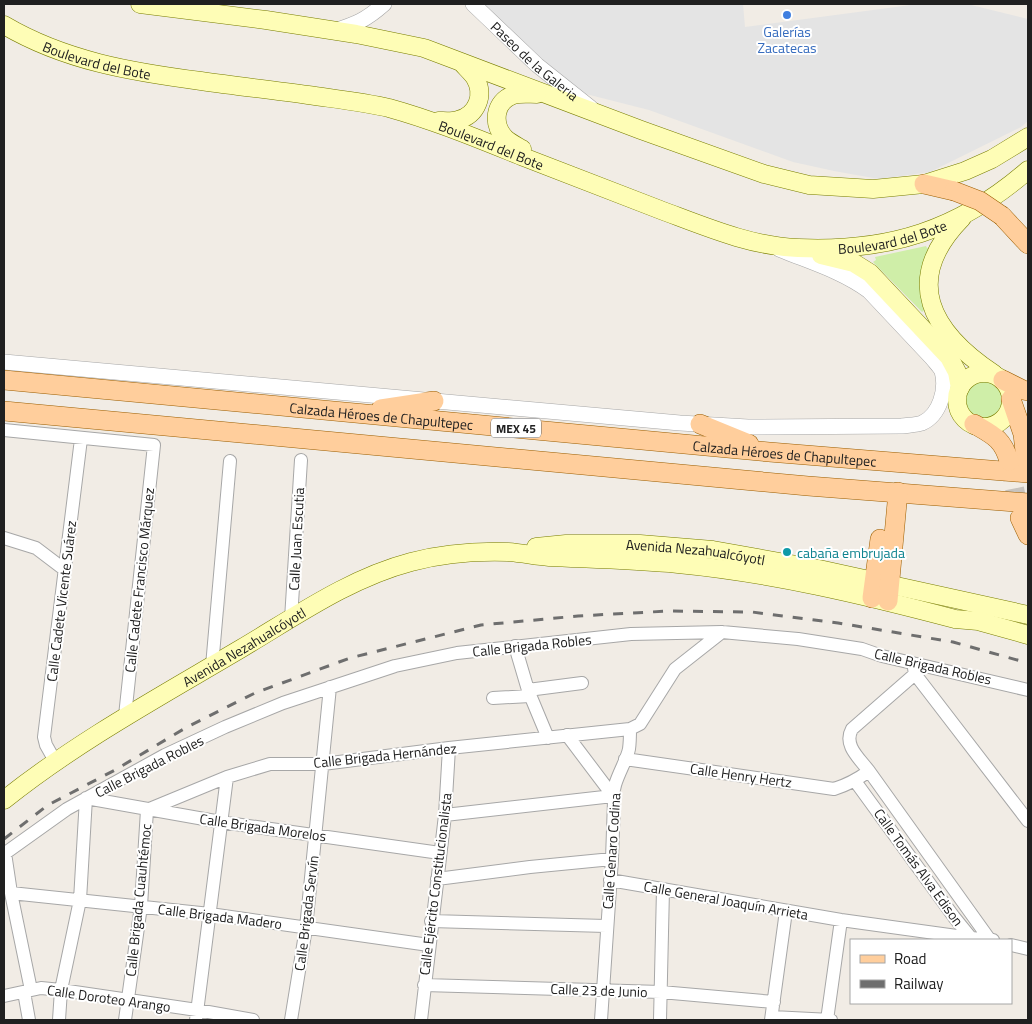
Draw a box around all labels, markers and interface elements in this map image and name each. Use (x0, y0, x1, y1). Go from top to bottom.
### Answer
marker: Galerías Zacatecas (781, 9, 793, 21)
street label: Paseo de la Galeria (486, 16, 584, 105)
place label: Galerías Zacatecas (757, 21, 817, 58)
street label: Boulevard del Bote (40, 35, 153, 84)
street label: Boulevard del Bote (436, 114, 547, 174)
street label: Boulevard del Bote (837, 214, 950, 258)
street label: Calzada Héroes de Chapultepec (289, 396, 474, 435)
road number: MEX 45 (491, 418, 541, 438)
street label: Calzada Héroes de Chapultepec (692, 434, 877, 471)
street label: Calle Cadete Francisco Márquez (119, 487, 159, 673)
street label: Calle Juan Escutia (283, 487, 309, 591)
street label: Calle Cadete Vicente Suárez (41, 519, 81, 683)
street label: Avenida Nezahualcóyotl (626, 534, 767, 570)
place label: cabaña embrujada (797, 542, 905, 563)
marker: cabaña embrujada (781, 546, 793, 558)
street label: Avenida Nezahualcóyotl (178, 601, 309, 691)
street label: Calle Brigada Robles (471, 628, 593, 662)
street label: Calle Brigada Robles (872, 642, 994, 690)
street label: Calle Brigada Robles (91, 730, 207, 802)
street label: Calle Brigada Hernández (312, 737, 458, 773)
street label: Calle Henry Hertz (689, 757, 793, 793)
street label: Calle Ejército Constitucionalista (413, 792, 457, 976)
street label: Calle Genaro Codina (596, 792, 626, 910)
street label: Calle Tomás Alva Edison (869, 804, 969, 930)
street label: Calle Brigada Morelos (198, 808, 328, 846)
street label: Calle Brigada Cuauhtémoc (120, 823, 156, 977)
street label: Calle Brigada Servín (288, 854, 324, 972)
street label: Calle General Joaquín Arrieta (642, 875, 810, 925)
street label: Calle Brigada Madero (157, 898, 283, 934)
legend (850, 939, 1012, 1004)
text: Road (894, 947, 926, 970)
text: Railway (894, 972, 944, 995)
street label: Calle 23 de Junio (550, 978, 648, 1002)
street label: Calle Doroteo Arango (46, 979, 172, 1017)

